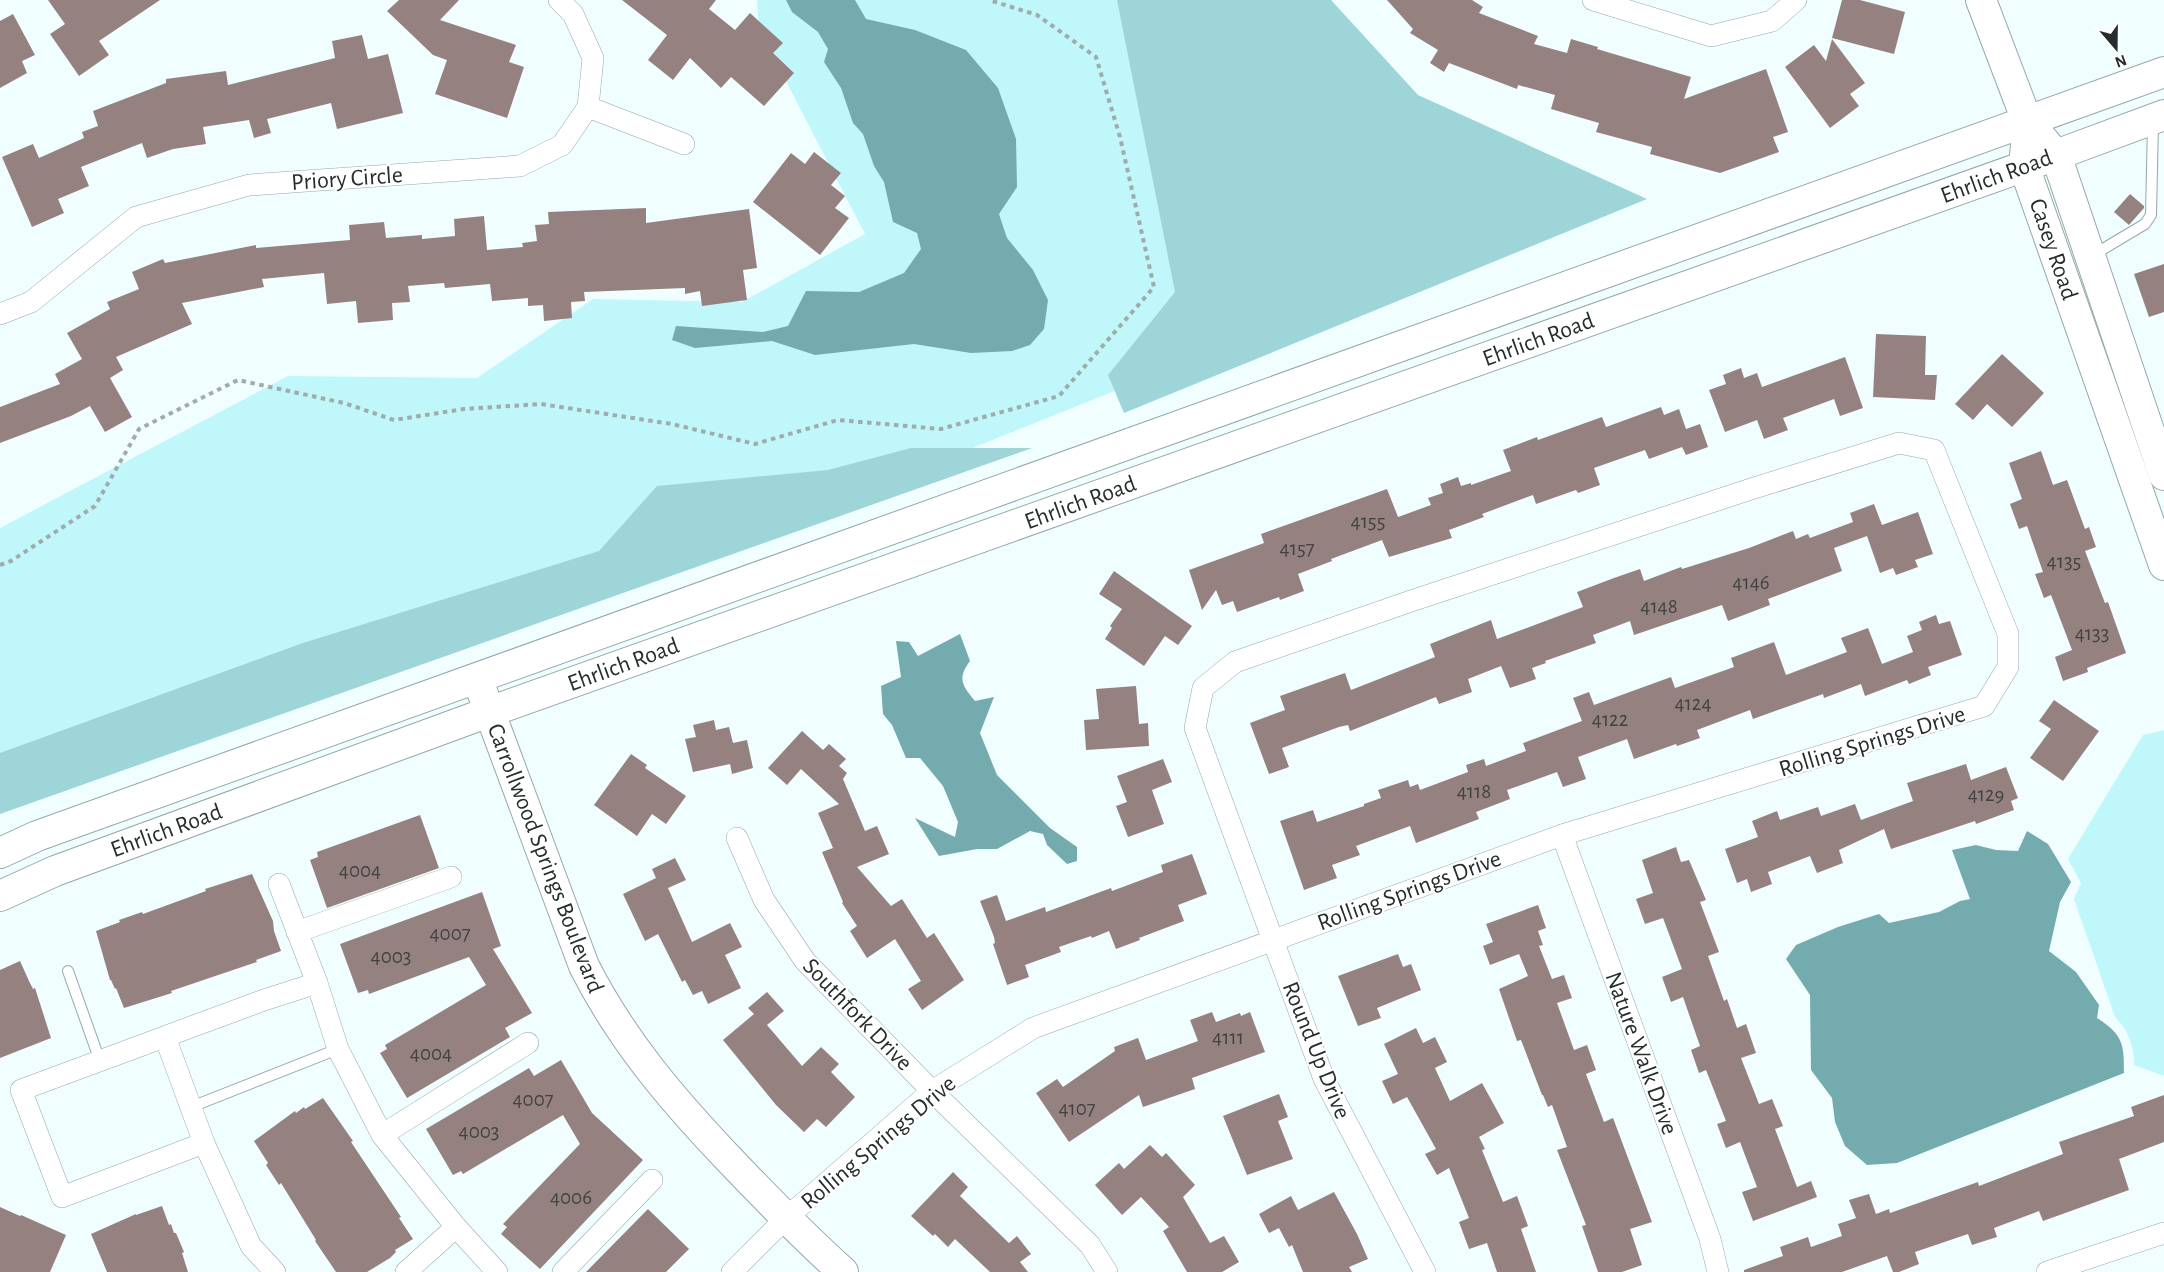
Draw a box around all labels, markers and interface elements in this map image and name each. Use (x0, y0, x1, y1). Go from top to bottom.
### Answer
north arrow (2086, 18, 2146, 78)
text: N (2113, 52, 2129, 71)
street label: Ehrlich Road (1937, 146, 2055, 208)
street label: Priory Circle (290, 163, 404, 195)
street label: Casey Road (2025, 196, 2082, 303)
street label: Ehrlich Road (1479, 309, 1597, 371)
street label: Ehrlich Road (1021, 472, 1139, 534)
house number: 4155 (1351, 511, 1385, 532)
house number: 4157 (1280, 538, 1315, 559)
house number: 4135 (2047, 551, 2081, 572)
house number: 4146 (1732, 572, 1770, 593)
house number: 4148 (1640, 596, 1678, 617)
house number: 4133 (2075, 623, 2109, 644)
street label: Ehrlich Road (564, 634, 682, 696)
house number: 4124 (1675, 693, 1711, 714)
street label: Rolling Springs Drive (1776, 702, 1968, 782)
house number: 4122 (1592, 709, 1628, 730)
street label: Carrollwood Springs Boulevard (483, 720, 608, 996)
house number: 4118 (1457, 781, 1491, 802)
house number: 4129 (1968, 784, 2004, 805)
street label: Ehrlich Road (107, 800, 225, 862)
street label: Rolling Springs Drive (1314, 847, 1504, 935)
house number: 4004 (339, 860, 381, 881)
house number: 4007 (429, 923, 471, 944)
house number: 4003 (371, 946, 411, 967)
street label: Southfork Drive (798, 954, 917, 1075)
street label: Nature Walk Drive (1600, 969, 1682, 1138)
street label: Round Up Drive (1278, 978, 1354, 1122)
house number: 4111 (1212, 1027, 1244, 1048)
house number: 4004 (410, 1043, 452, 1064)
street label: Rolling Springs Drive (797, 1071, 961, 1214)
house number: 4007 (512, 1089, 554, 1110)
house number: 4107 (1058, 1098, 1096, 1119)
house number: 4003 (459, 1121, 499, 1142)
house number: 4006 (550, 1187, 592, 1208)

